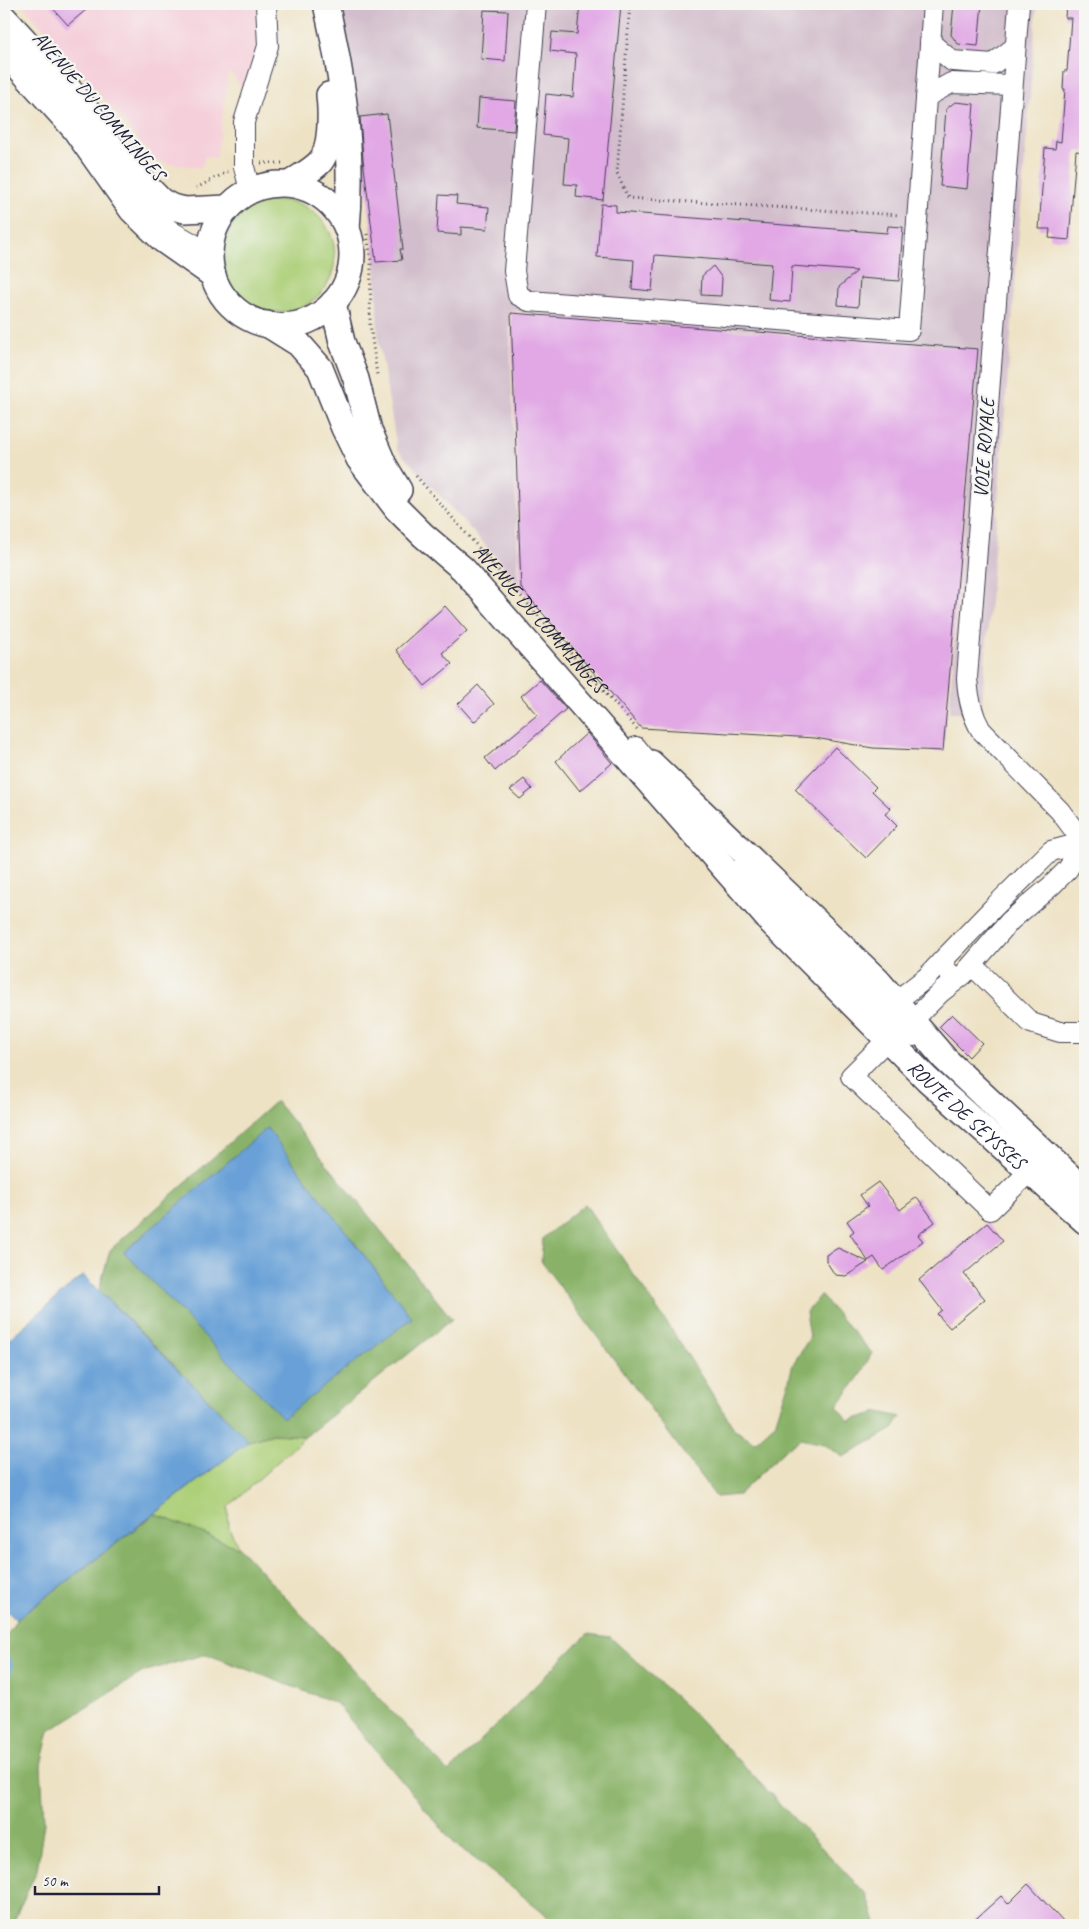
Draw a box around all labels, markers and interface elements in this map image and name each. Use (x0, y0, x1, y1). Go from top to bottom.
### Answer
street label: AVENUE DU COMMINGES (27, 26, 173, 188)
street label: VOIE ROYALE (968, 394, 1000, 499)
street label: AVENUE DU COMMINGES (468, 539, 614, 701)
street label: ROUTE DE SEYSSES (903, 1055, 1033, 1176)
scale bar (35, 1864, 159, 1896)
text: 50 m (42, 1872, 69, 1891)

